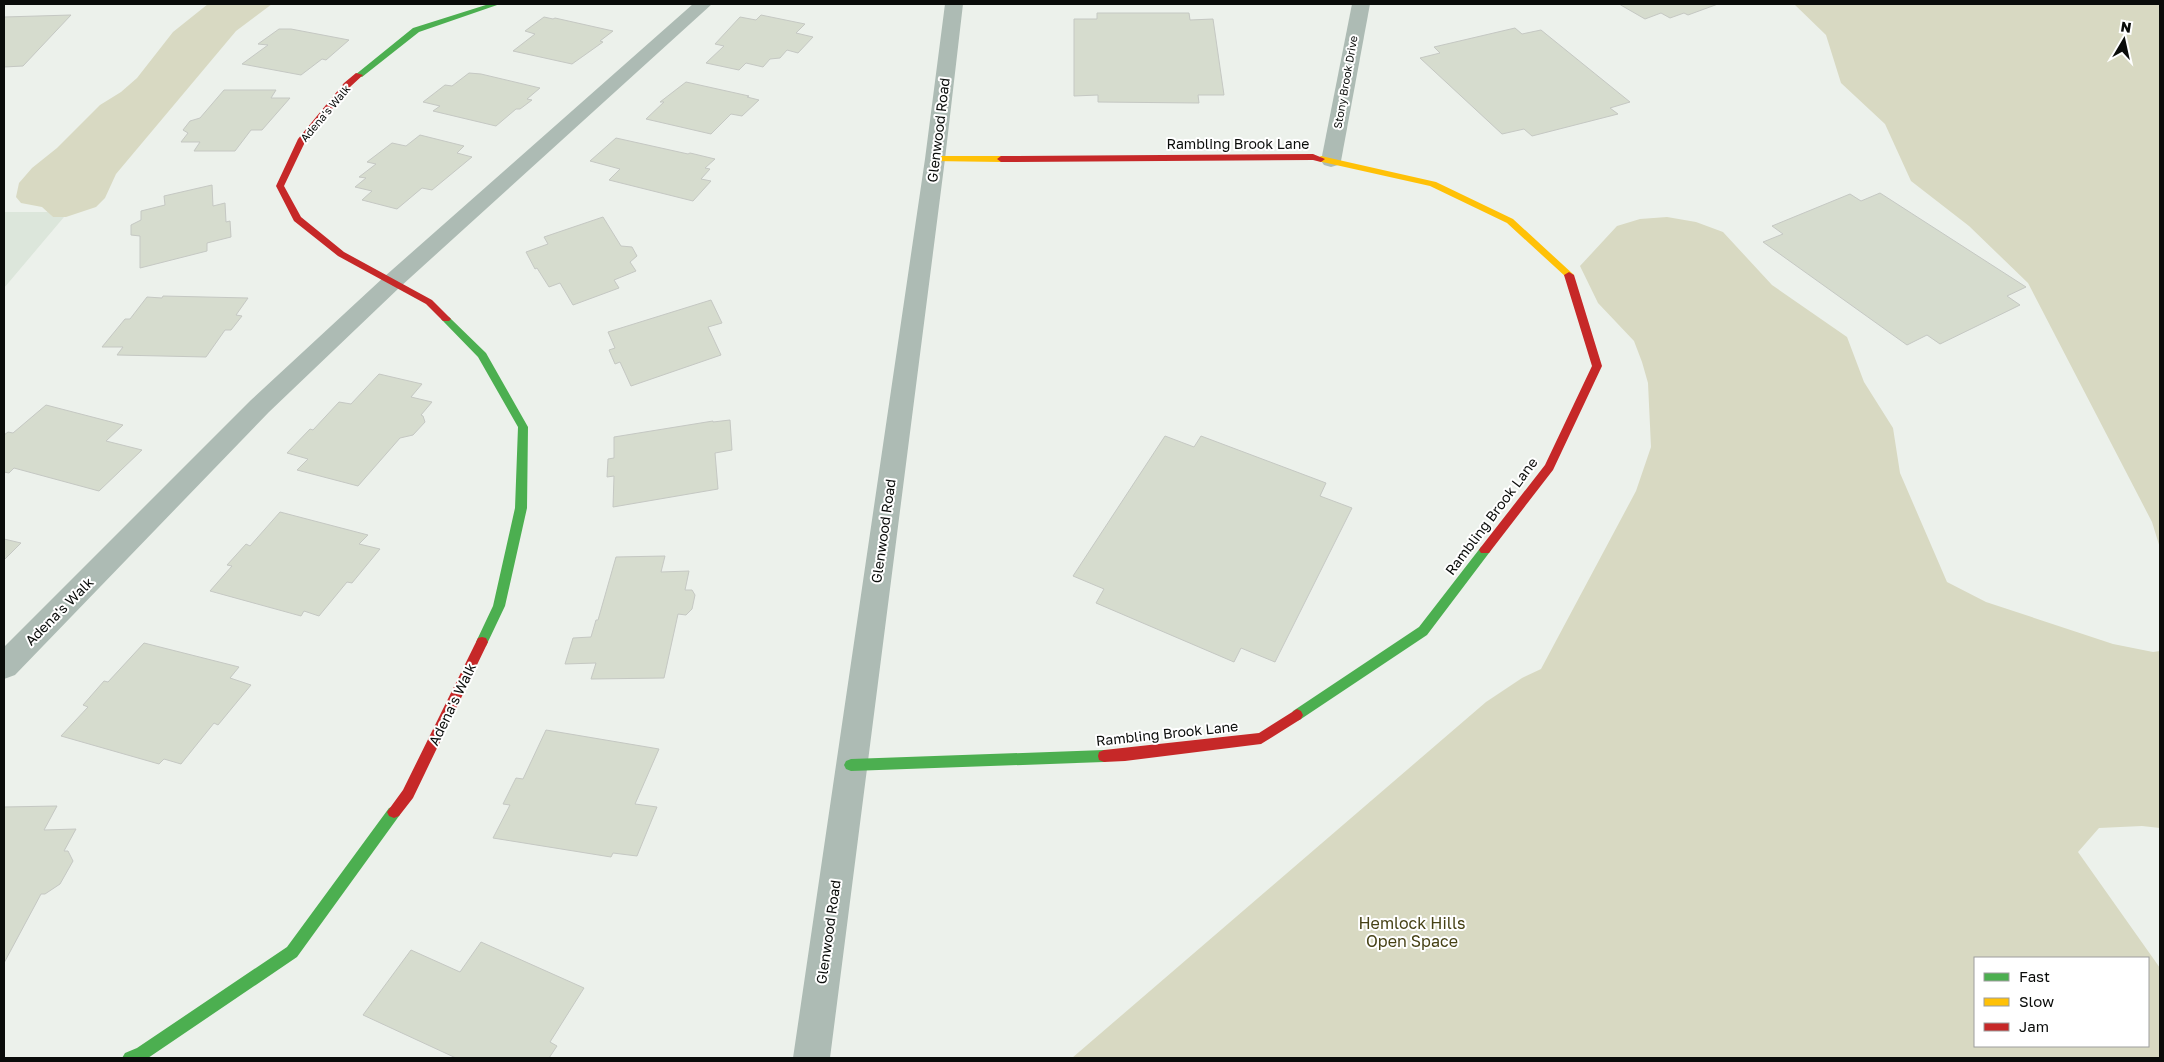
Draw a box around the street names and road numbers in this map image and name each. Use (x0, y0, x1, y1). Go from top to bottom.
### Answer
street label: Stony Brook Drive (1330, 34, 1360, 130)
street label: Glenwood Road (923, 77, 953, 183)
street label: Adena's Walk (297, 82, 353, 144)
street label: Rambling Brook Lane (1167, 135, 1309, 152)
street label: Rambling Brook Lane (1441, 454, 1541, 578)
street label: Glenwood Road (867, 478, 899, 584)
street label: Adena's Walk (21, 573, 97, 649)
street label: Adena's Walk (425, 660, 479, 748)
street label: Rambling Brook Lane (1095, 717, 1239, 749)
street label: Glenwood Road (812, 879, 844, 985)

